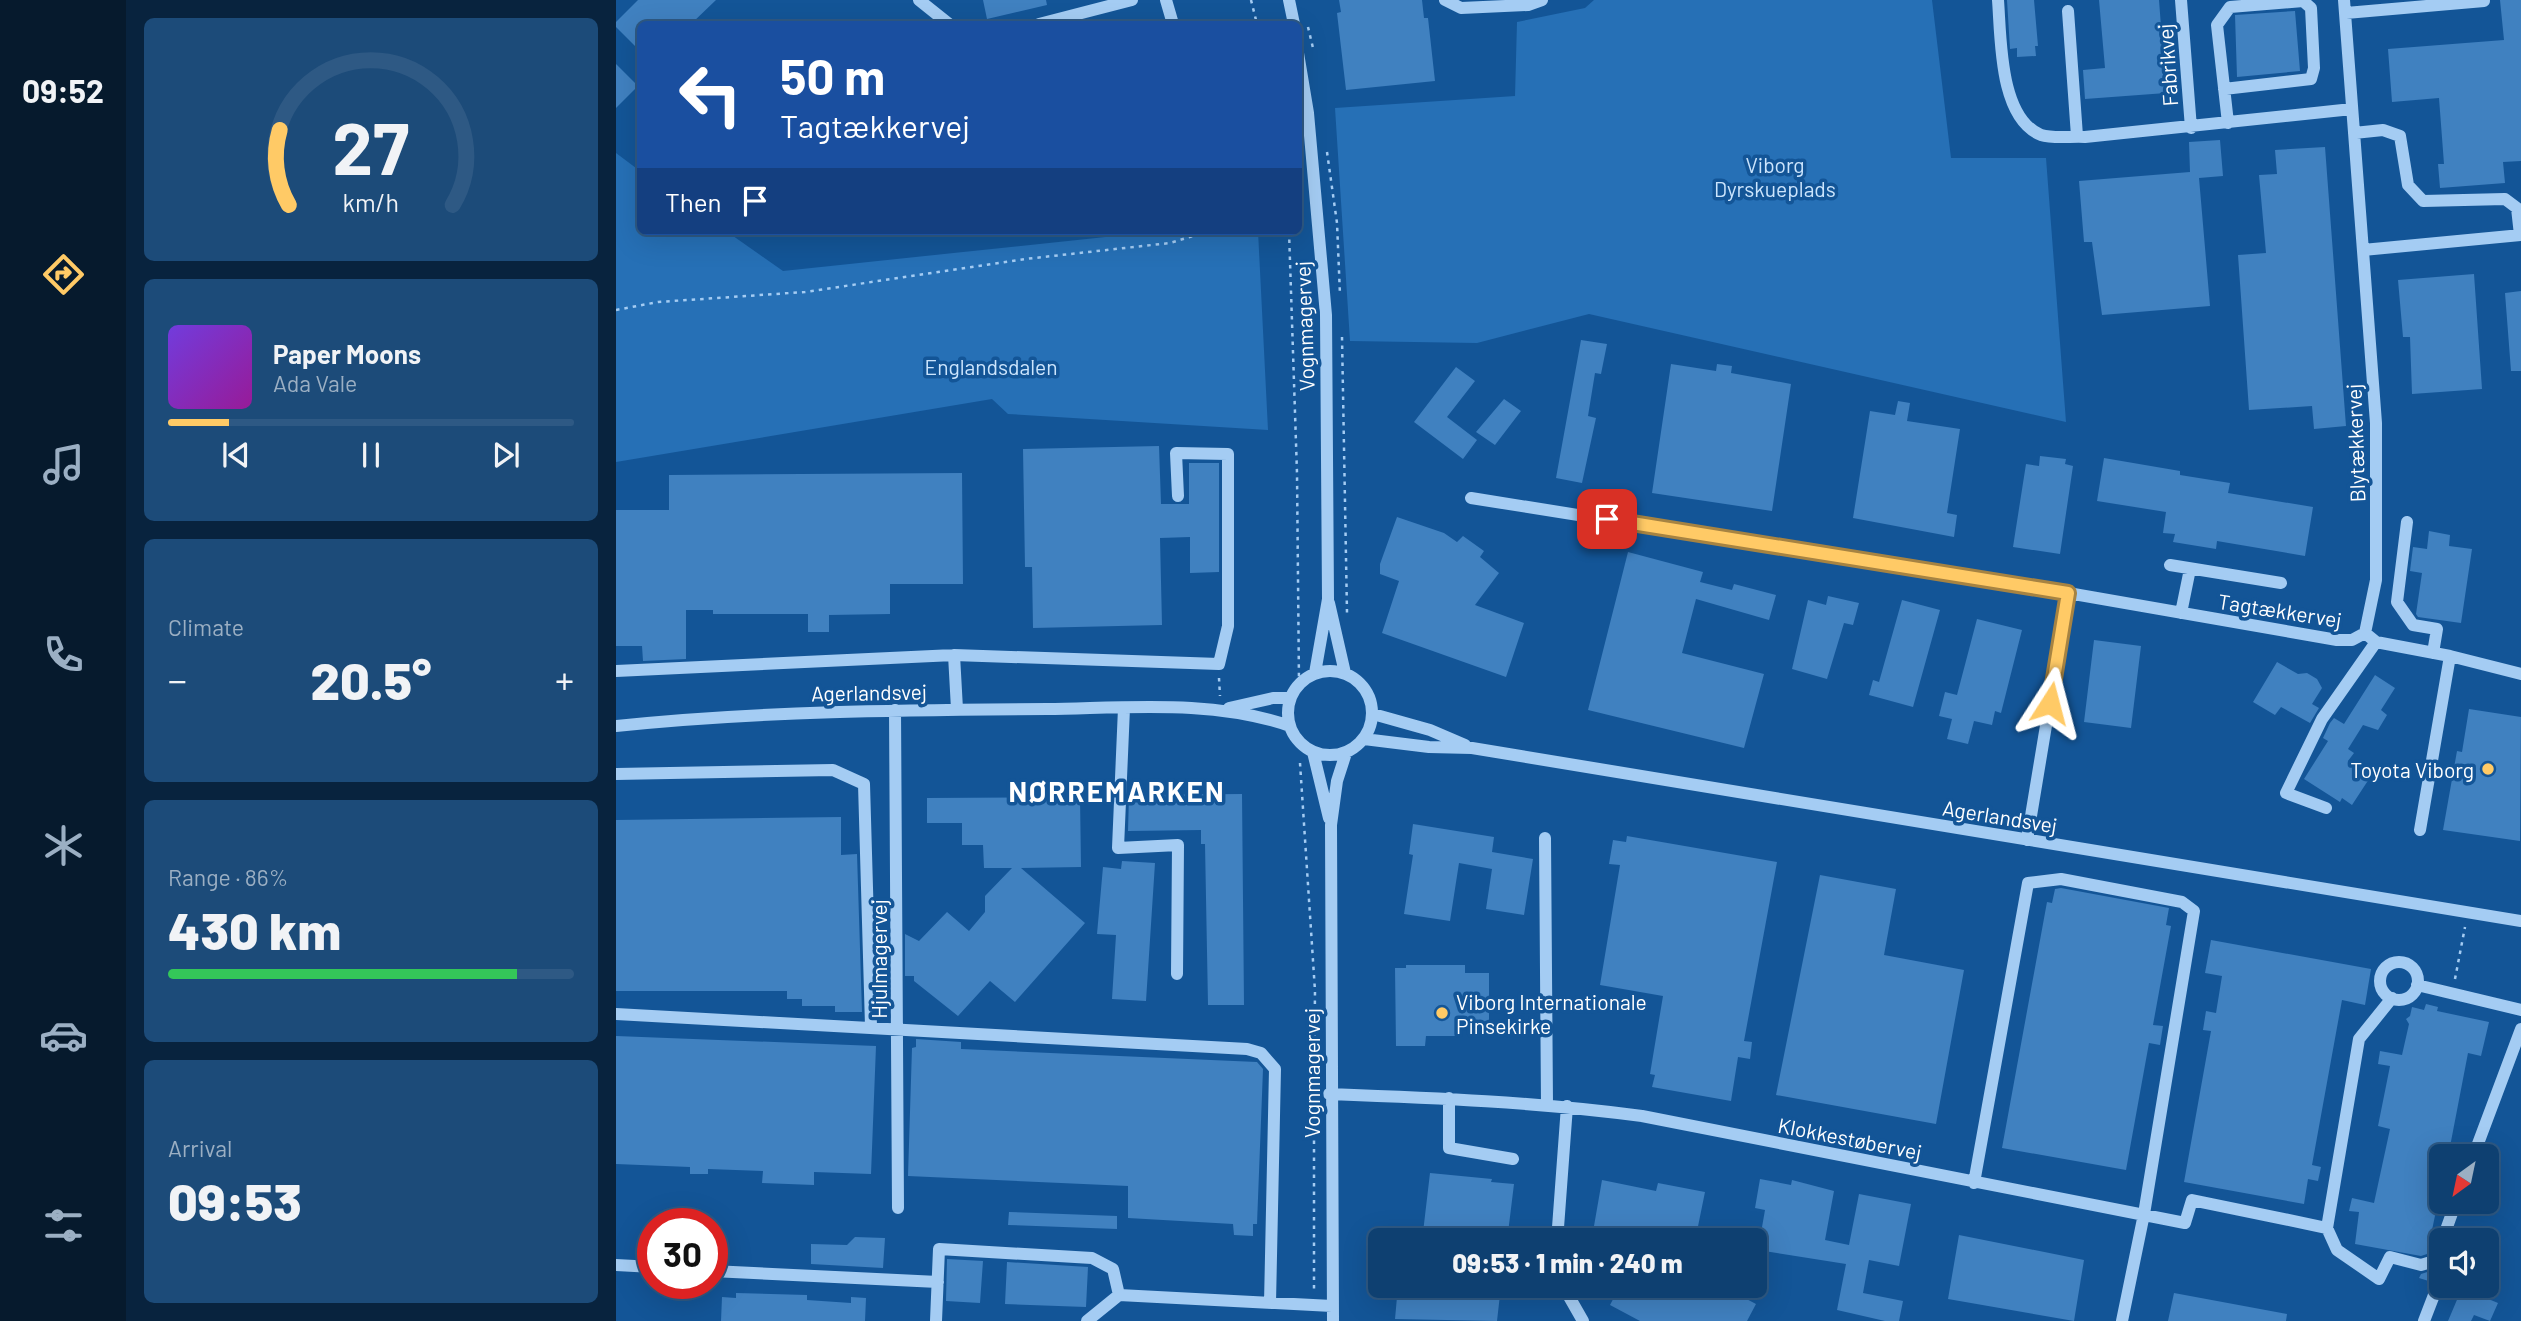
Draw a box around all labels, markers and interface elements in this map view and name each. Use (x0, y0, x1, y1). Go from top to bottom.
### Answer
street label: Fabrikvej (2152, 23, 2182, 107)
text: 50 m (780, 46, 885, 105)
icon: left (665, 49, 756, 140)
text: 09:52 (22, 71, 104, 109)
text: 27 (333, 103, 409, 191)
text: Tagtækkervej (780, 106, 970, 144)
park label: Viborg Dyrskueplads (1714, 152, 1836, 201)
icon: arrive (736, 182, 774, 220)
text: Then (665, 186, 722, 217)
text: km/h (343, 187, 399, 217)
icon: directions (39, 250, 88, 299)
street label: Vognmagervej (1289, 261, 1319, 391)
text: Paper Moons (273, 338, 421, 369)
park label: Englandsdalen (924, 354, 1058, 379)
text: Ada Vale (273, 369, 357, 397)
street label: Blytækkervej (2340, 383, 2370, 503)
icon: previous (217, 436, 255, 474)
icon: pause (352, 436, 390, 474)
icon: next (487, 436, 525, 474)
icon: music (39, 440, 88, 489)
pin (1577, 489, 1637, 549)
icon: arrive (1588, 500, 1626, 538)
street label: Tagtækkervej (2216, 588, 2344, 632)
text: Climate (168, 613, 244, 641)
icon: phone (39, 630, 88, 679)
text: 20.5° (310, 648, 432, 710)
text: − (168, 656, 187, 702)
text: + (555, 656, 574, 702)
position arrow (2013, 666, 2087, 740)
street label: Agerlandsvej (811, 678, 927, 706)
place label: Toyota Viborg (2350, 757, 2474, 782)
marker: Toyota Viborg (2480, 761, 2496, 777)
district label: NØRREMARKEN (1008, 774, 1226, 808)
street label: Agerlandsvej (1941, 795, 2059, 837)
icon: climate (39, 821, 88, 870)
text: Range · 86% (168, 863, 288, 891)
text: 430 km (168, 898, 341, 960)
street label: Hjulmagervej (866, 899, 891, 1019)
place label: Viborg Internationale Pinsekirke (1456, 989, 1647, 1038)
marker: Viborg Internationale Pinsekirke (1434, 1005, 1450, 1021)
street label: Vognmagervej (1299, 1008, 1324, 1138)
icon: car (39, 1011, 88, 1060)
street label: Klokkestøbervej (1776, 1112, 1924, 1164)
text: Arrival (168, 1134, 232, 1162)
north arrow (2429, 1144, 2499, 1214)
map controls (2429, 1144, 2499, 1298)
text: 09:53 (168, 1169, 302, 1231)
icon: filters (39, 1201, 88, 1250)
speed limit sign: 30 (637, 1208, 728, 1299)
button: sound (2429, 1228, 2499, 1298)
text: 09:53 · 1 min · 240 m (1452, 1247, 1683, 1278)

